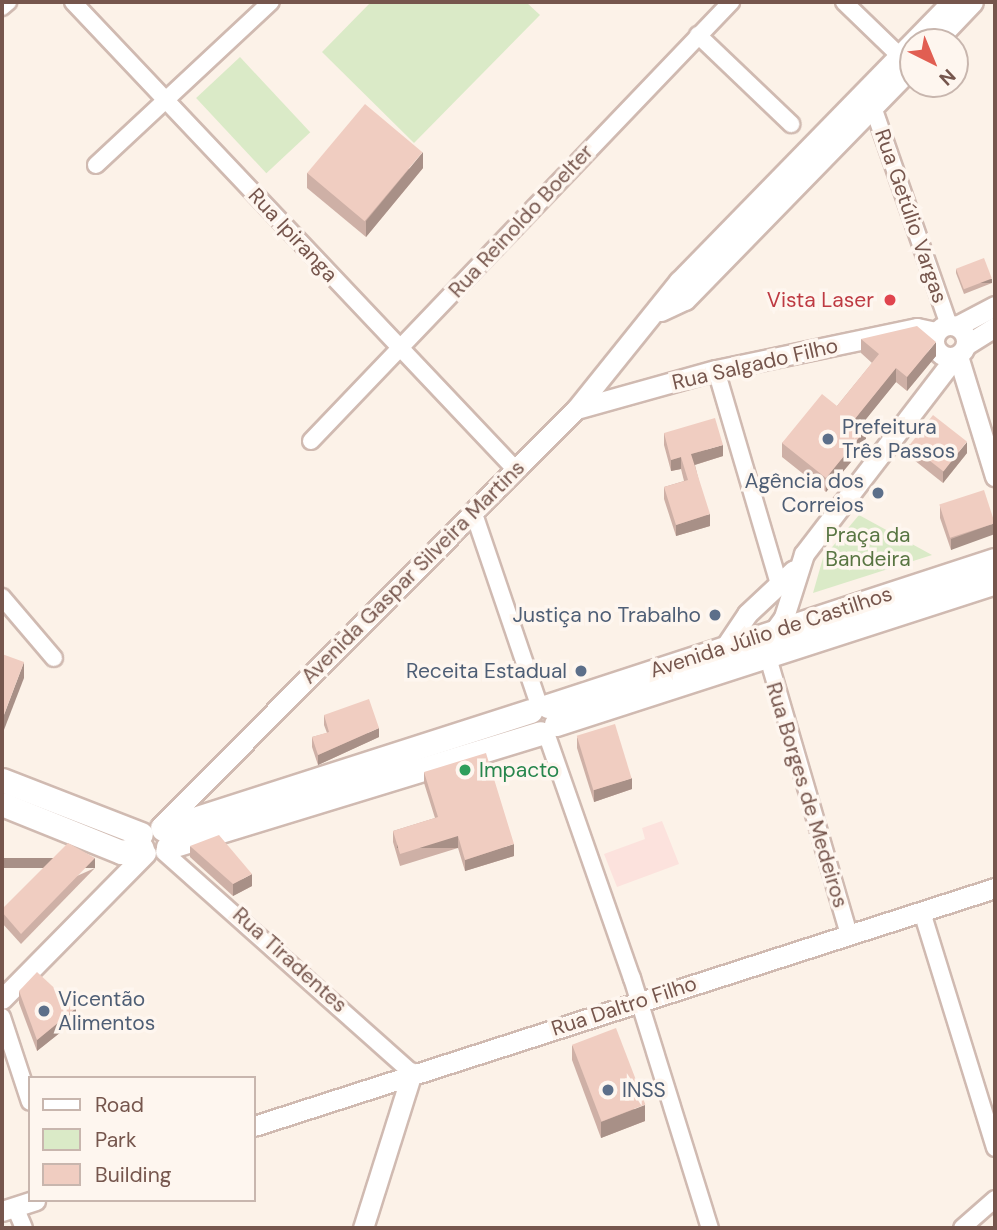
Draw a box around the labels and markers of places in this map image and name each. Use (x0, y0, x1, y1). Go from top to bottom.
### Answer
place label: Vista Laser (767, 287, 874, 313)
marker: Vista Laser (880, 290, 900, 310)
place label: Prefeitura Três Passos (842, 414, 955, 464)
marker: Prefeitura Três Passos (820, 431, 836, 447)
place label: Agência dos Correios (745, 468, 864, 518)
marker: Agência dos Correios (870, 485, 886, 501)
place label: Justiça no Trabalho (512, 602, 701, 628)
marker: Justiça no Trabalho (707, 607, 723, 623)
place label: Receita Estadual (406, 658, 567, 684)
marker: Receita Estadual (573, 663, 589, 679)
place label: Impacto (479, 757, 559, 783)
marker: Impacto (457, 762, 473, 778)
place label: Vicentão Alimentos (58, 986, 155, 1036)
marker: Vicentão Alimentos (36, 1003, 52, 1019)
place label: INSS (622, 1077, 666, 1103)
marker: INSS (600, 1082, 616, 1098)

